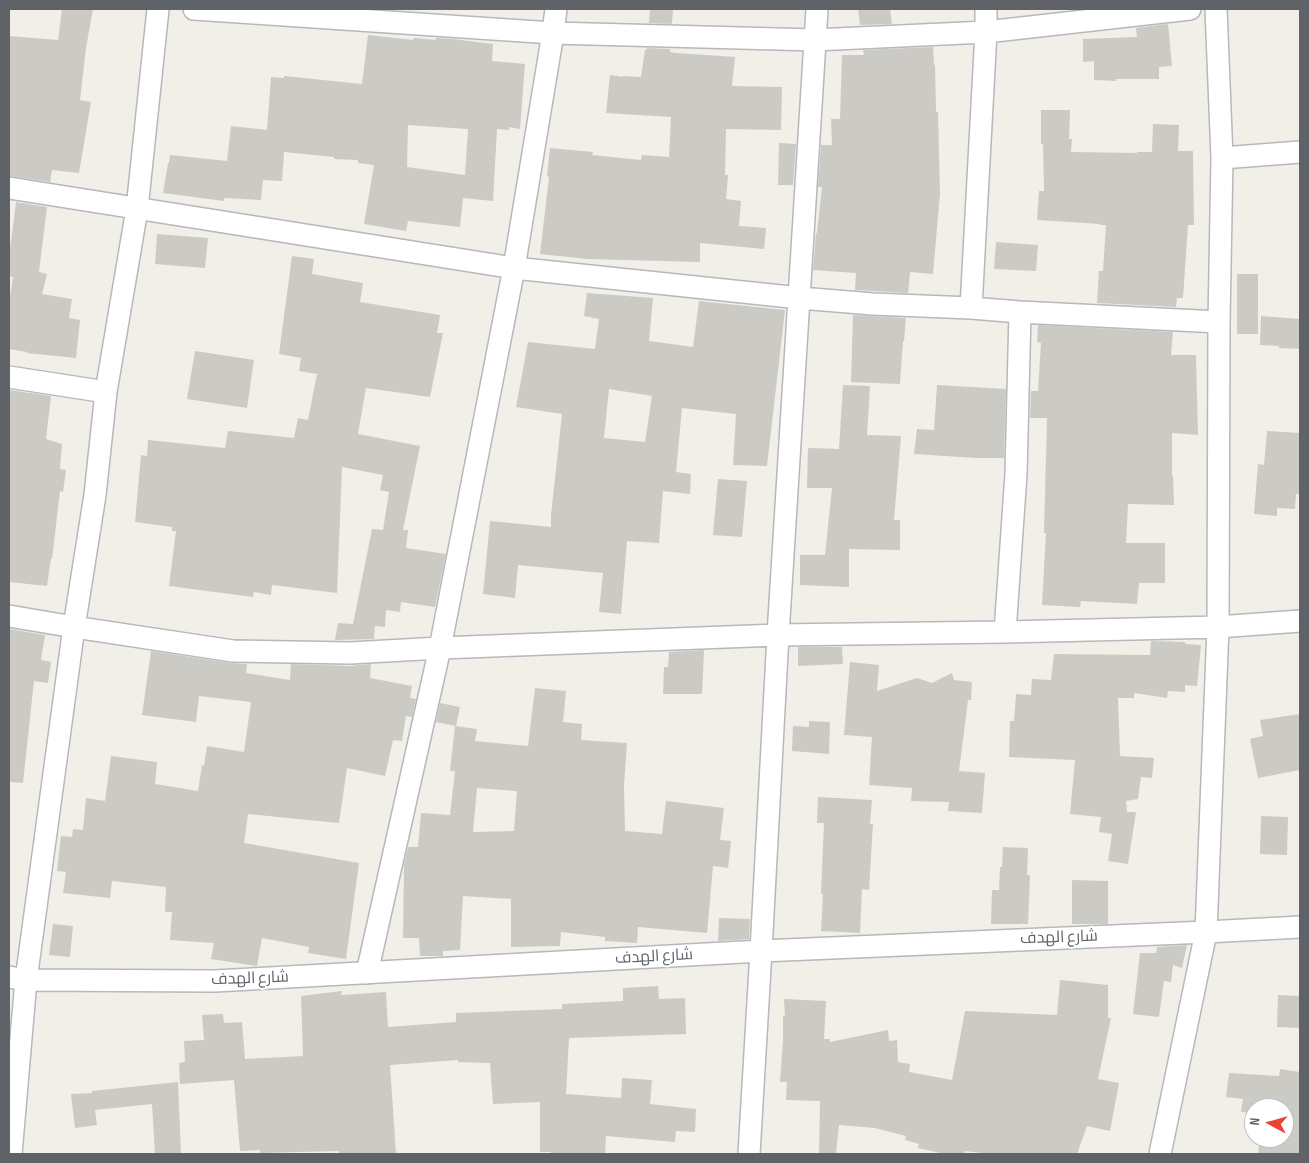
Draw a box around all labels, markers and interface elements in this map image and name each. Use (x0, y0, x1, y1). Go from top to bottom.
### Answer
street label: شارع الهدف (1020, 927, 1098, 949)
street label: شارع الهدف (615, 945, 693, 969)
street label: شارع الهدف (211, 968, 289, 990)
north arrow (1244, 1098, 1294, 1148)
text: N (1246, 1117, 1263, 1126)

